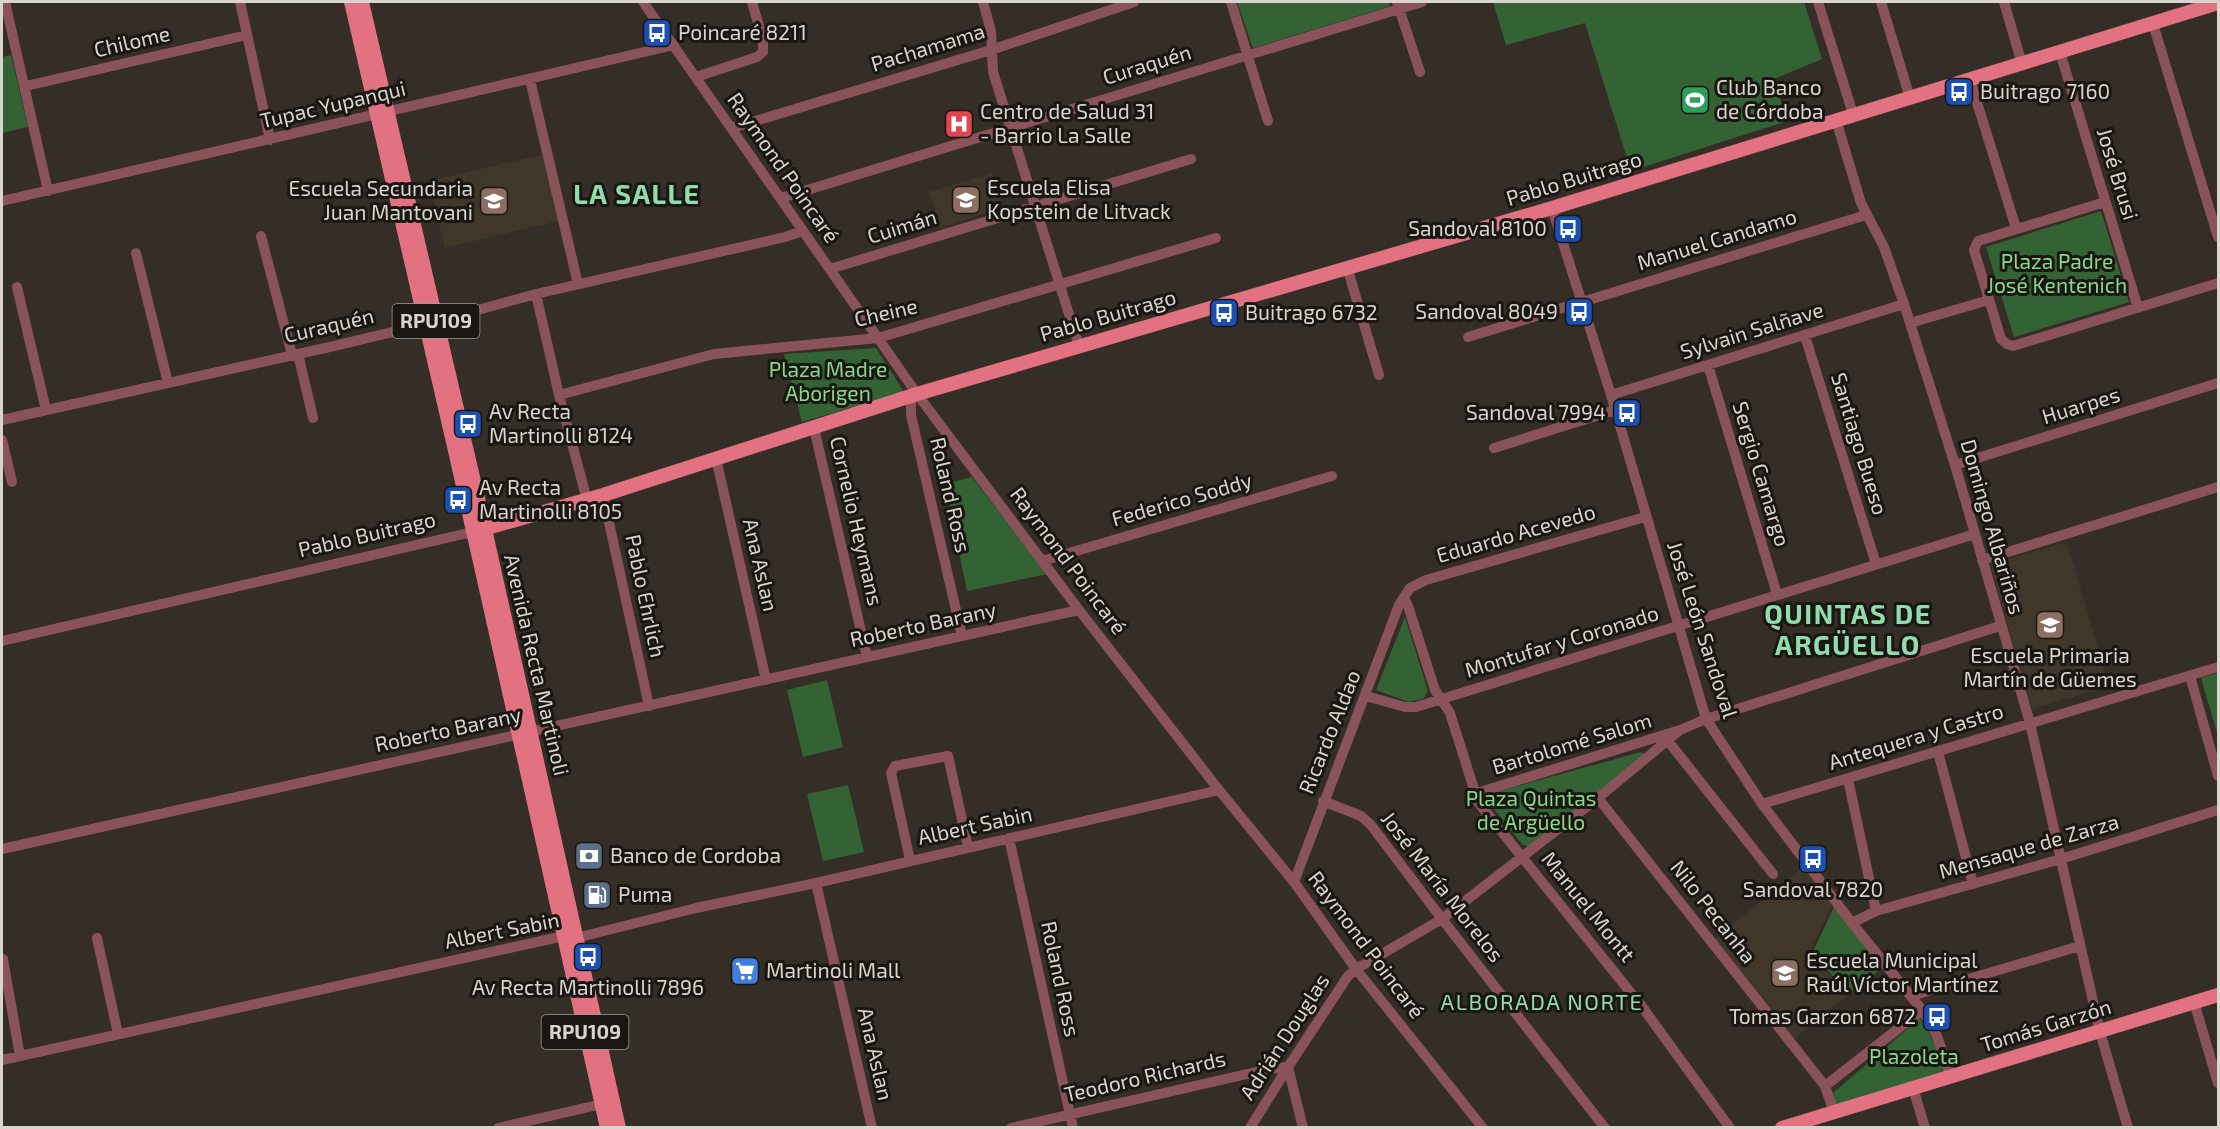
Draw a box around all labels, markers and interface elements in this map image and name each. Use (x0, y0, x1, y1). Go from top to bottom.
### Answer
bus stop icon: Poincaré 8211 (641, 17, 673, 49)
street label: Pachamama (868, 17, 987, 76)
place label: Poincaré 8211 (678, 19, 807, 44)
street label: Chilome (91, 20, 172, 61)
street label: Curaquén (1099, 38, 1194, 89)
place label: Club Banco de Córdoba (1716, 74, 1824, 123)
street label: Tupac Yupanqui (258, 75, 408, 132)
bus stop icon: Buitrago 7160 (1943, 76, 1975, 108)
place label: Buitrago 7160 (1980, 78, 2110, 103)
sports icon: Club Banco de Córdoba (1679, 84, 1711, 116)
street label: Raymond Poincaré (723, 87, 845, 247)
place label: Centro de Salud 31 - Barrio La Salle (980, 98, 1154, 147)
hospital icon: Centro de Salud 31 - Barrio La Salle (943, 108, 975, 140)
street label: José Brusi (2093, 124, 2144, 223)
street label: Pablo Buitrago (1503, 145, 1644, 210)
place label: Escuela Elisa Kopstein de Litvack (987, 174, 1171, 223)
place label: Escuela Secundaria Juan Mantovani (288, 175, 473, 224)
district label: LA SALLE (573, 177, 701, 209)
school or university icon: Escuela Elisa Kopstein de Litvack (950, 184, 982, 216)
school or university icon: Escuela Secundaria Juan Mantovani (478, 185, 510, 217)
street label: Manuel Candamo (1634, 202, 1799, 275)
street label: Cuimán (864, 203, 939, 248)
bus stop icon: Sandoval 8100 (1552, 213, 1584, 245)
place label: Sandoval 8100 (1408, 215, 1547, 240)
park label: Plaza Padre José Kentenich (1987, 248, 2127, 297)
street label: Pablo Buitrago (1037, 283, 1179, 346)
street label: Cheine (852, 292, 920, 331)
bus stop icon: Sandoval 8049 (1563, 296, 1595, 328)
street label: Sylvain Salñave (1677, 296, 1826, 363)
bus stop icon: Buitrago 6732 (1208, 297, 1240, 329)
place label: Sandoval 8049 (1415, 298, 1558, 323)
place label: Buitrago 6732 (1245, 299, 1378, 324)
street label: Curaquén (281, 302, 376, 347)
road number: RPU109 (392, 304, 480, 338)
park label: Plaza Madre Aborigen (769, 356, 887, 405)
street label: Santiago Bueso (1827, 369, 1894, 518)
street label: Huarpes (2039, 381, 2123, 428)
bus stop icon: Sandoval 7994 (1611, 397, 1643, 429)
place label: Av Recta Martinolli 8124 (489, 398, 633, 447)
street label: Sergio Camargo (1729, 398, 1796, 549)
place label: Sandoval 7994 (1466, 399, 1606, 424)
bus stop icon: Av Recta Martinolli 8124 (452, 408, 484, 440)
street label: Cornelio Heymans (826, 434, 889, 608)
street label: Roland Ross (926, 435, 977, 555)
street label: Domingo Albariños (1957, 436, 2030, 617)
street label: Federico Soddy (1109, 467, 1255, 531)
place label: Av Recta Martinolli 8105 (479, 474, 622, 523)
street label: Raymond Poincaré (1006, 482, 1133, 639)
bus stop icon: Av Recta Martinolli 8105 (442, 484, 474, 516)
street label: Eduardo Acevedo (1433, 498, 1598, 567)
street label: Pablo Buitrago (295, 506, 438, 562)
street label: Ana Aslan (739, 516, 784, 614)
street label: Pablo Ehrlich (621, 532, 672, 659)
street label: José León Sandoval (1663, 538, 1744, 722)
street label: Avenida Recta Martinoli (500, 552, 575, 778)
street label: Roberto Barany (847, 596, 998, 651)
district label: QUINTAS DE ARGÜELLO (1764, 597, 1932, 660)
street label: Montufar y Coronado (1462, 599, 1661, 682)
school or university icon: Escuela Primaria Martín de Güemes (2034, 609, 2066, 641)
place label: Escuela Primaria Martín de Güemes (1963, 642, 2137, 691)
street label: Ricardo Aldao (1292, 666, 1365, 797)
street label: Antequera y Castro (1825, 697, 2006, 774)
street label: Roberto Barany (372, 701, 523, 756)
street label: Bartolomé Salom (1489, 706, 1654, 779)
park label: Plaza Quintas de Argüello (1466, 785, 1596, 834)
street label: Albert Sabin (915, 800, 1034, 849)
street label: José María Morelos (1377, 806, 1510, 966)
street label: Mensaque de Zarza (1936, 808, 2121, 883)
bank icon: Banco de Cordoba (573, 840, 605, 872)
place label: Banco de Cordoba (610, 842, 781, 867)
bus stop icon: Sandoval 7820 (1797, 843, 1829, 875)
street label: Manuel Montt (1537, 846, 1641, 966)
street label: Nilo Pecanha (1666, 854, 1762, 968)
street label: Raymond Poincaré (1304, 866, 1431, 1023)
place label: Sandoval 7820 (1743, 876, 1883, 901)
fuel station icon: Puma (581, 879, 613, 911)
place label: Puma (618, 881, 672, 906)
street label: Albert Sabin (442, 906, 561, 953)
street label: Roland Ross (1037, 919, 1086, 1039)
bus stop icon: Av Recta Martinolli 7896 (572, 941, 604, 973)
place label: Escuela Municipal Raúl Víctor Martínez (1806, 947, 1999, 996)
supermarket icon: Martinoli Mall (729, 955, 761, 987)
place label: Martinoli Mall (766, 957, 901, 982)
school or university icon: Escuela Municipal Raúl Víctor Martínez (1769, 957, 1801, 989)
street label: Adrián Douglas (1234, 969, 1334, 1104)
place label: Av Recta Martinolli 7896 (472, 974, 704, 999)
district label: ALBORADA NORTE (1441, 988, 1643, 1014)
street label: Tomás Garzón (1977, 993, 2114, 1056)
bus stop icon: Tomas Garzon 6872 (1921, 1001, 1953, 1033)
place label: Tomas Garzon 6872 (1729, 1003, 1916, 1028)
street label: Ana Aslan (854, 1005, 899, 1103)
road number: RPU109 (542, 1015, 628, 1049)
park label: Plazoleta (1869, 1043, 1959, 1068)
street label: Teodoro Richards (1062, 1045, 1228, 1106)

